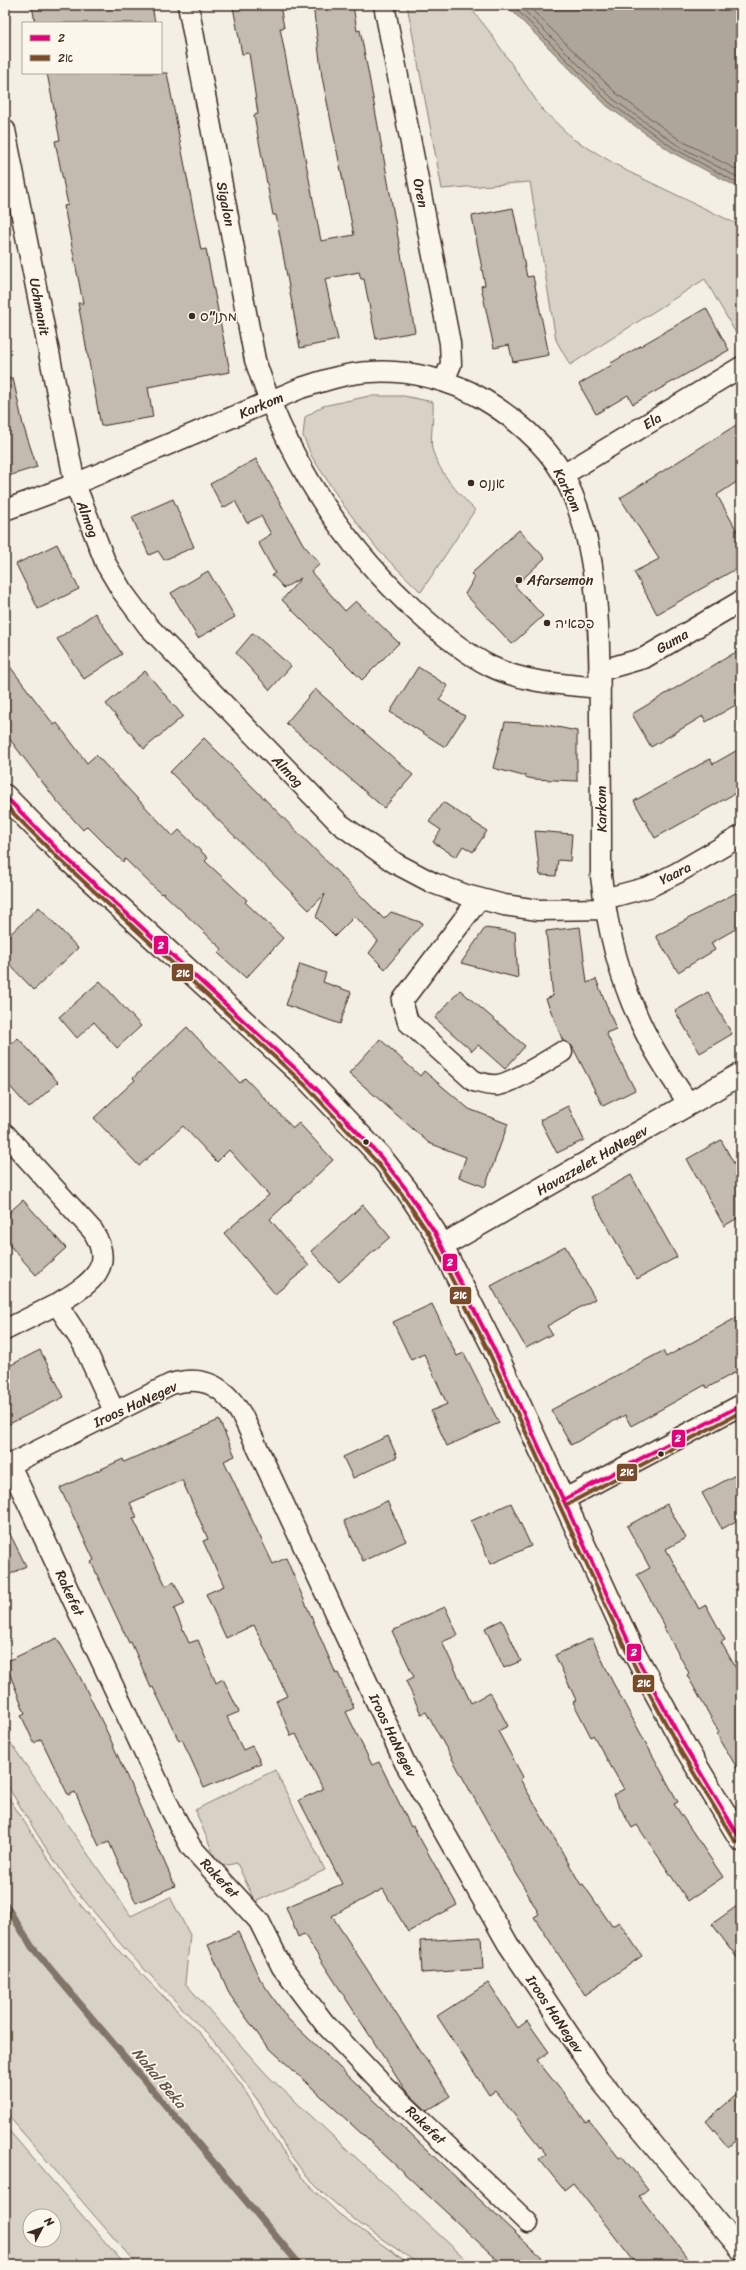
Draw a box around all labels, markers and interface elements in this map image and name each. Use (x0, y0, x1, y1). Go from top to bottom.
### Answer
legend (22, 22, 162, 74)
text: 2 (58, 27, 65, 49)
text: 2א (58, 47, 73, 69)
street label: Oren (405, 176, 436, 210)
street label: Sigalon (209, 179, 242, 229)
street label: Uchmanit (22, 276, 57, 338)
place label: מתנ"ס (200, 304, 237, 329)
marker: מתנ"ס (187, 311, 197, 321)
street label: Karkom (235, 385, 288, 426)
street label: Ela (638, 406, 667, 437)
street label: Karkom (546, 464, 589, 517)
place label: אננס (479, 471, 505, 496)
marker: אננס (466, 478, 476, 488)
street label: Almog (69, 496, 106, 541)
place label: Afarsemon (526, 568, 594, 593)
marker: Afarsemon (514, 575, 524, 585)
place label: פפאיה (555, 611, 594, 636)
marker: פפאיה (542, 618, 552, 628)
street label: Guma (651, 622, 694, 661)
street label: Almog (265, 748, 310, 794)
street label: Karkom (589, 785, 614, 832)
street label: Yaara (655, 855, 696, 892)
line badge: 2 (153, 935, 169, 955)
text: 2 (157, 936, 165, 955)
line badge: 2א (171, 963, 194, 982)
text: 2א (175, 964, 190, 983)
street label: Havazzelet HaNegev (532, 1117, 654, 1203)
unlabelled marker (361, 1137, 371, 1147)
line badge: 2 (442, 1253, 458, 1272)
text: 2 (446, 1253, 454, 1272)
line badge: 2א (449, 1286, 472, 1305)
text: 2א (452, 1286, 467, 1305)
street label: Iroos HaNegev (88, 1373, 183, 1435)
line badge: 2 (671, 1429, 686, 1448)
text: 2 (674, 1429, 682, 1448)
unlabelled marker (656, 1449, 666, 1459)
line badge: 2א (616, 1463, 638, 1482)
text: 2א (619, 1463, 634, 1482)
street label: Rakefet (48, 1566, 92, 1622)
line badge: 2 (626, 1643, 642, 1662)
text: 2 (630, 1643, 638, 1662)
line badge: 2א (632, 1674, 655, 1693)
text: 2א (636, 1674, 651, 1693)
street label: Iroos HaNegev (361, 1688, 424, 1783)
street label: Rakefet (194, 1852, 246, 1906)
street label: Iroos HaNegev (518, 1969, 591, 2060)
water label: Nahal Beka (125, 2041, 194, 2116)
street label: Rakefet (399, 2099, 453, 2152)
north arrow (22, 2208, 62, 2248)
text: N (39, 2212, 59, 2231)

